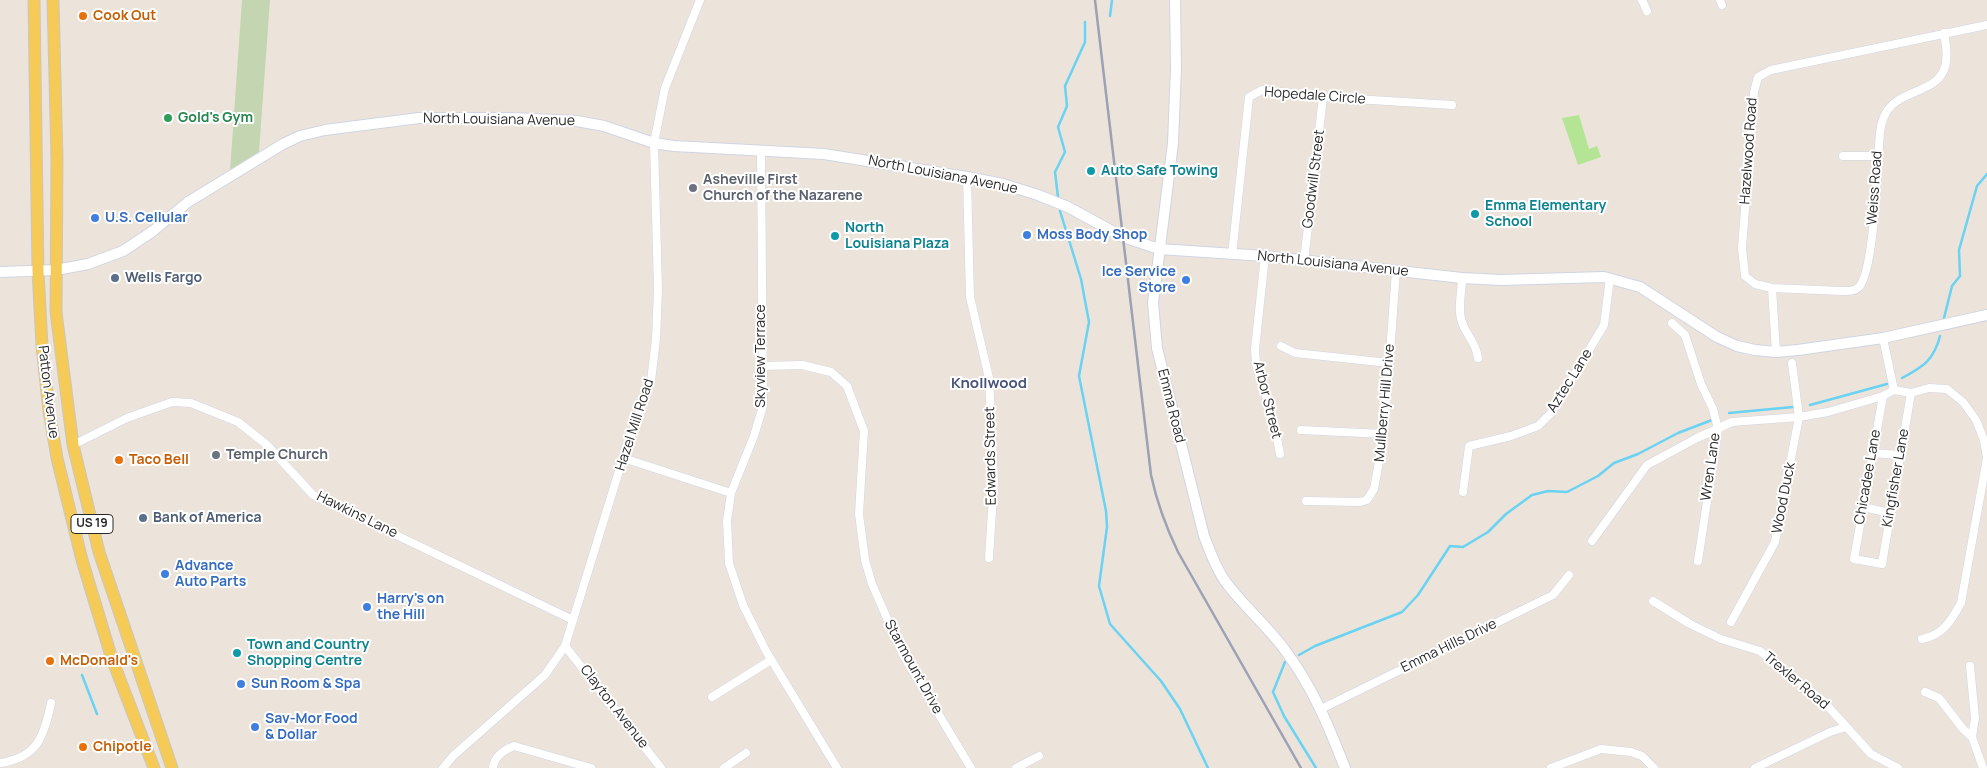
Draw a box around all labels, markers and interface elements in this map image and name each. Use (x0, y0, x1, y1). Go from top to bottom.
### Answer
place label: Cook Out (93, 8, 156, 24)
marker: Cook Out (77, 10, 89, 22)
street label: Hopedale Circle (1264, 84, 1366, 108)
street label: Hazelwood Road (1737, 97, 1761, 205)
place label: Gold's Gym (178, 110, 253, 126)
street label: North Louisiana Avenue (423, 110, 575, 130)
marker: Gold's Gym (162, 112, 174, 124)
street label: Goodwill Street (1300, 129, 1328, 229)
street label: Weiss Road (1864, 150, 1886, 226)
street label: North Louisiana Avenue (867, 152, 1019, 198)
place label: Auto Safe Towing (1101, 163, 1218, 179)
marker: Auto Safe Towing (1085, 165, 1097, 177)
place label: Asheville First Church of the Nazarene (703, 172, 863, 204)
marker: Asheville First Church of the Nazarene (687, 182, 699, 194)
place label: Emma Elementary School (1485, 198, 1606, 230)
marker: Emma Elementary School (1469, 208, 1481, 220)
place label: U.S. Cellular (105, 210, 188, 226)
marker: U.S. Cellular (89, 212, 101, 224)
place label: North Louisiana Plaza (845, 220, 949, 252)
place label: Moss Body Shop (1037, 227, 1147, 243)
marker: Moss Body Shop (1021, 229, 1033, 241)
marker: North Louisiana Plaza (829, 230, 841, 242)
street label: North Louisiana Avenue (1257, 248, 1409, 280)
place label: Ice Service Store (1102, 264, 1176, 296)
place label: Wells Fargo (125, 270, 202, 286)
marker: Wells Fargo (109, 272, 121, 284)
marker: Ice Service Store (1180, 274, 1192, 286)
street label: Skyview Terrace (753, 304, 769, 408)
street label: Mullberry Hill Drive (1371, 343, 1399, 463)
street label: Patton Avenue (34, 345, 62, 439)
street label: Aztec Lane (1544, 346, 1596, 416)
street label: Arbor Street (1249, 359, 1285, 441)
street label: Emma Road (1154, 367, 1188, 445)
district label: Knollwood (951, 375, 1027, 393)
street label: Hazel Mill Road (612, 377, 658, 473)
street label: Edwards Street (982, 406, 1000, 506)
street label: Kingfisher Lane (1879, 427, 1913, 529)
street label: Chicadee Lane (1851, 428, 1885, 526)
street label: Wren Lane (1698, 432, 1724, 502)
place label: Temple Church (226, 447, 328, 463)
marker: Temple Church (210, 449, 222, 461)
place label: Taco Bell (129, 452, 189, 468)
marker: Taco Bell (113, 454, 125, 466)
street label: Wood Duck (1769, 461, 1799, 535)
street label: Hawkins Lane (314, 488, 400, 542)
place label: Bank of America (153, 510, 262, 526)
marker: Bank of America (137, 512, 149, 524)
road number: US 19 (71, 514, 113, 534)
place label: Advance Auto Parts (175, 558, 246, 590)
marker: Advance Auto Parts (159, 568, 171, 580)
place label: Harry's on the Hill (377, 591, 444, 624)
marker: Harry's on the Hill (361, 601, 373, 613)
street label: Emma Hills Drive (1398, 616, 1500, 676)
street label: Starmount Drive (880, 617, 946, 717)
place label: Town and Country Shopping Centre (247, 637, 369, 670)
marker: Town and Country Shopping Centre (231, 647, 243, 659)
street label: Trexler Road (1760, 649, 1832, 713)
place label: McDonald's (60, 653, 138, 669)
marker: McDonald's (44, 655, 56, 667)
street label: Clayton Avenue (576, 662, 652, 752)
place label: Sun Room & Spa (251, 676, 361, 692)
marker: Sun Room & Spa (235, 678, 247, 690)
place label: Sav-Mor Food & Dollar (265, 711, 358, 744)
marker: Sav-Mor Food & Dollar (249, 721, 261, 733)
place label: Chipotle (93, 739, 152, 755)
marker: Chipotle (77, 741, 89, 753)

